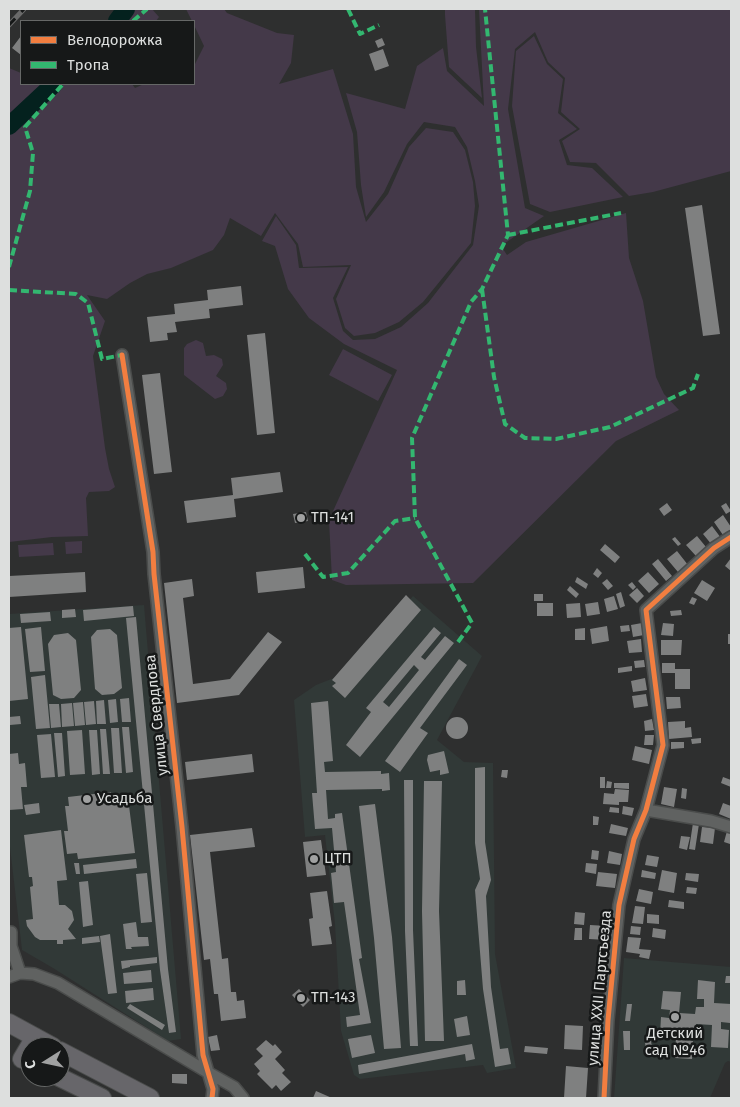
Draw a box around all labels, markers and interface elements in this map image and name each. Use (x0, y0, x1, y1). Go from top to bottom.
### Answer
legend (20, 20, 195, 85)
text: Велодорожка (67, 31, 163, 49)
text: Тропа (67, 56, 109, 74)
place label: ТП-141 (311, 509, 354, 527)
marker: ТП-141 (295, 512, 307, 524)
street label: улица Свердлова (142, 654, 172, 776)
place label: Усадьба (97, 790, 152, 808)
marker: Усадьба (81, 793, 93, 805)
place label: ЦТП (324, 850, 352, 868)
marker: ЦТП (308, 853, 320, 865)
street label: улица XXII Партсъезда (584, 910, 616, 1066)
place label: ТП-143 (311, 989, 356, 1007)
marker: ТП-143 (295, 992, 307, 1004)
marker: Детский сад №46 (669, 1011, 681, 1023)
place label: Детский сад №46 (645, 1025, 705, 1060)
north arrow (20, 1037, 70, 1087)
text: С (22, 1059, 40, 1070)

